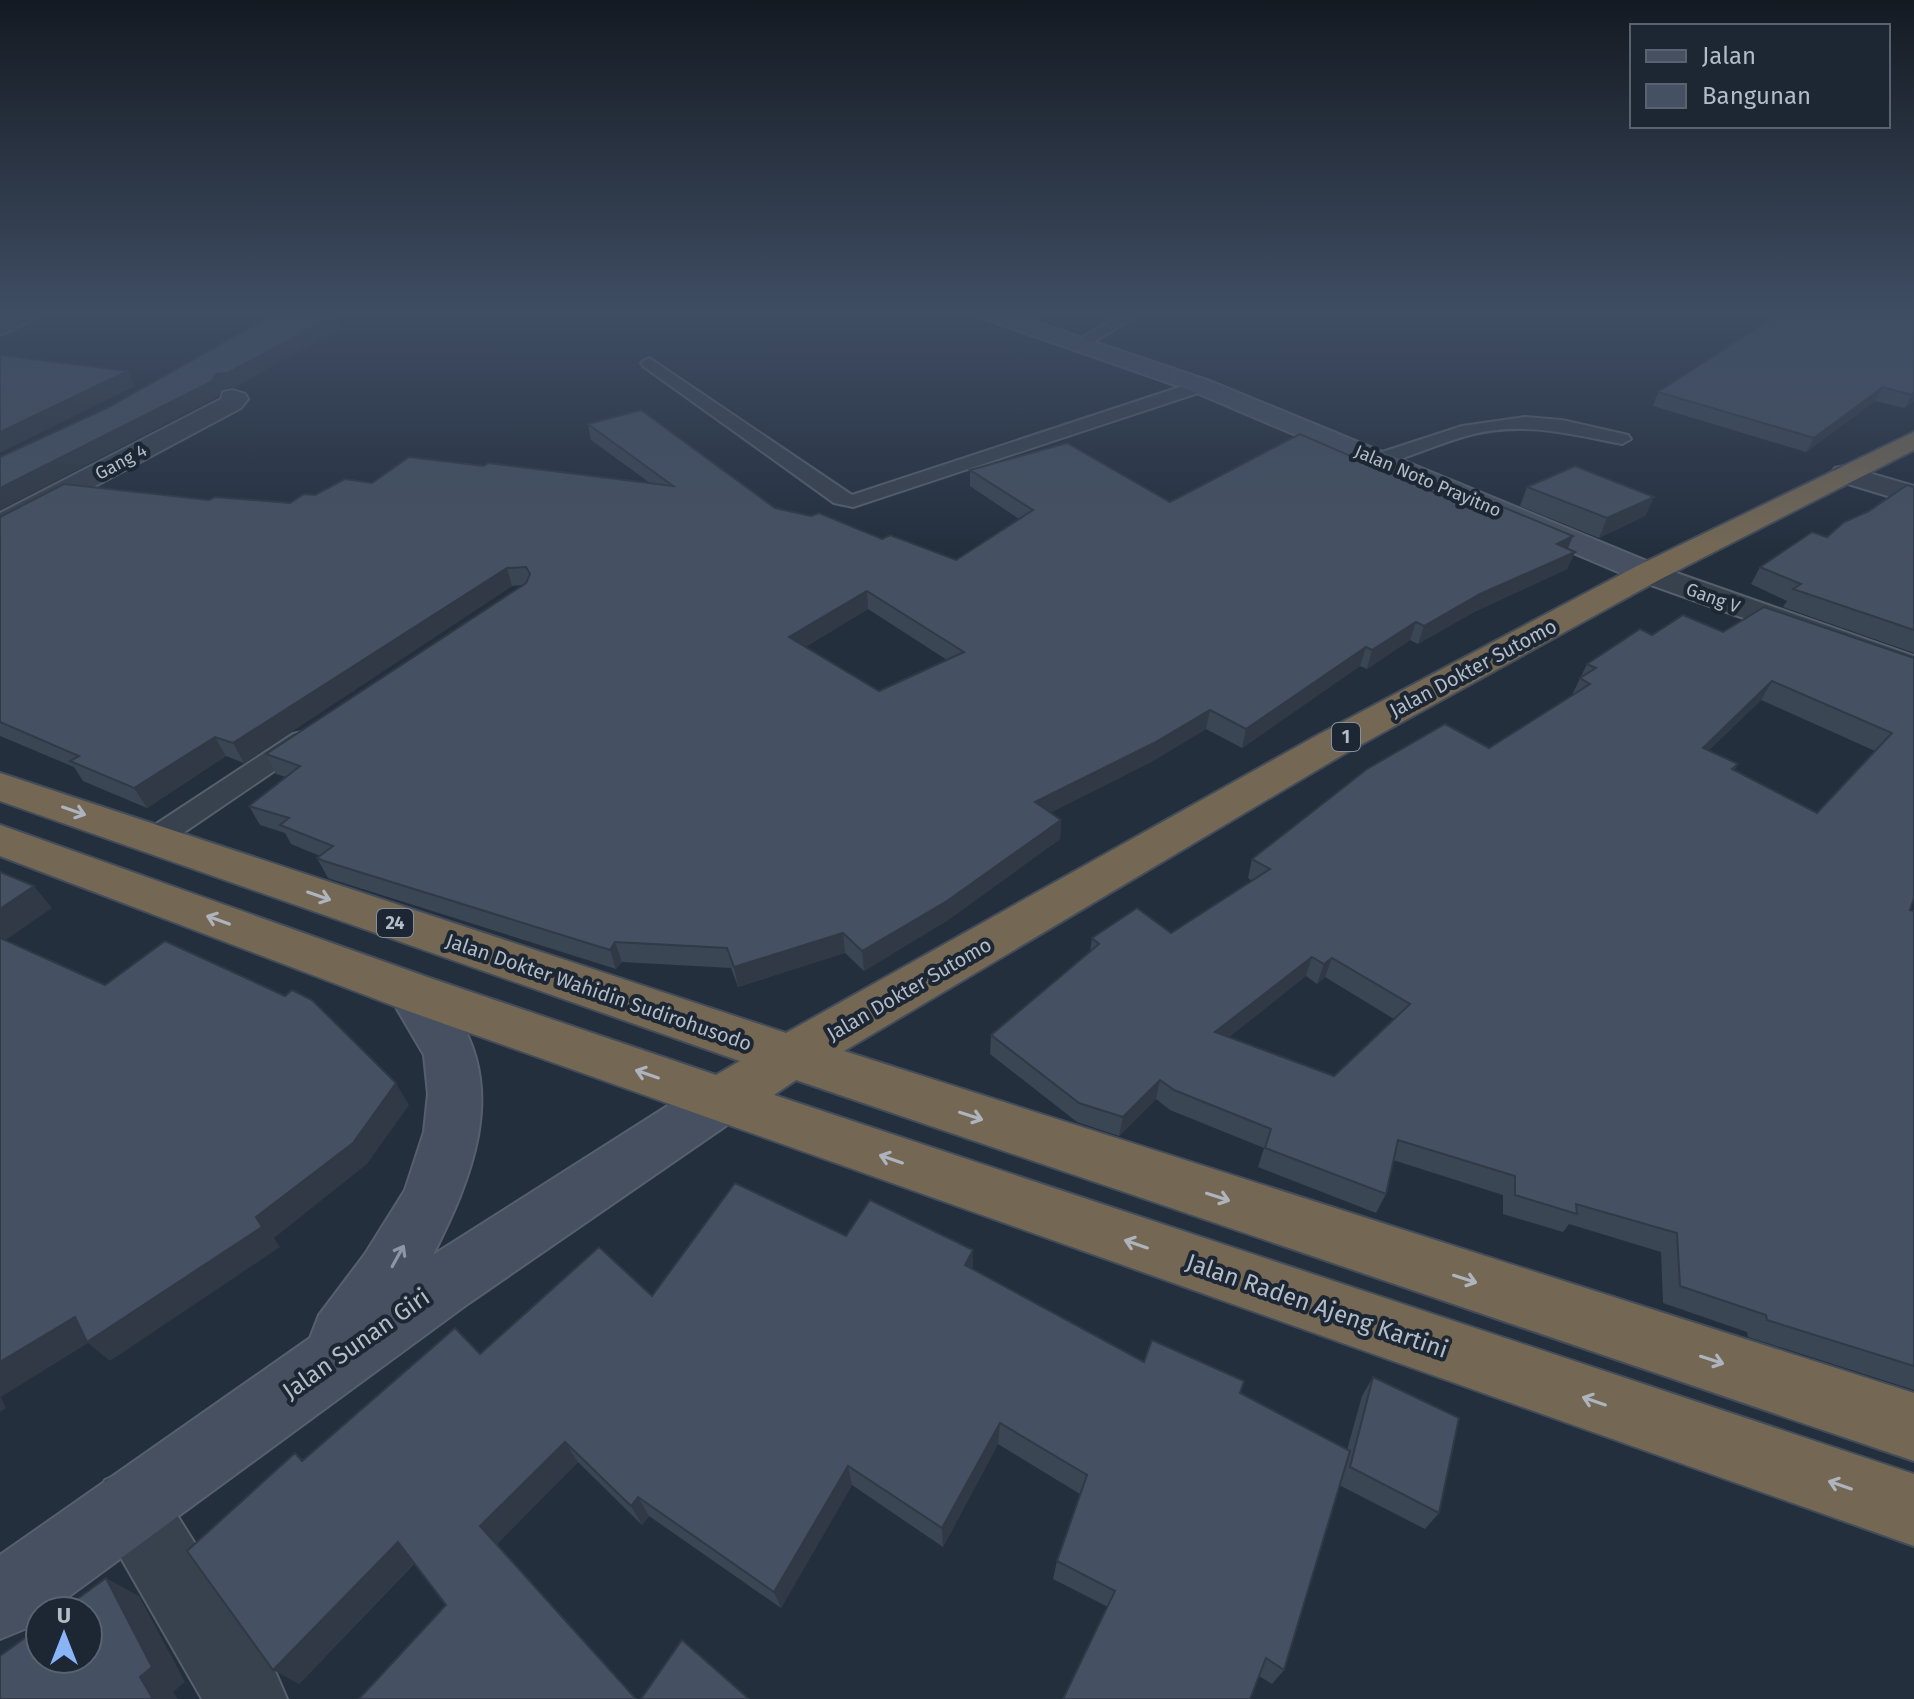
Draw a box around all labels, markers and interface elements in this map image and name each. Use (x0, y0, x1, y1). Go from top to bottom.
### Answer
legend (1630, 24, 1890, 128)
text: Jalan (1702, 42, 1756, 70)
text: Bangunan (1702, 82, 1811, 110)
street label: Gang 4 (91, 439, 151, 485)
street label: Jalan Noto Prayitno (1351, 440, 1505, 522)
street label: Gang V (1683, 578, 1743, 618)
street label: Jalan Dokter Sutomo (1385, 614, 1561, 722)
road number: 1 (1332, 723, 1360, 751)
one-way arrow (61, 805, 86, 820)
one-way arrow (307, 890, 332, 905)
road number: 24 (377, 909, 413, 937)
one-way arrow (206, 912, 231, 926)
street label: Jalan Dokter Wahidin Sudirohusodo (443, 928, 755, 1056)
street label: Jalan Dokter Sutomo (822, 932, 996, 1046)
one-way arrow (635, 1066, 660, 1081)
one-way arrow (957, 1109, 983, 1124)
one-way arrow (878, 1151, 903, 1166)
one-way arrow (1205, 1191, 1230, 1206)
one-way arrow (1124, 1235, 1149, 1250)
one-way arrow (391, 1245, 406, 1269)
street label: Jalan Raden Ajeng Kartini (1183, 1248, 1451, 1364)
one-way arrow (1452, 1272, 1477, 1287)
street label: Jalan Sunan Giri (277, 1283, 435, 1405)
one-way arrow (1698, 1353, 1724, 1368)
one-way arrow (1582, 1392, 1607, 1407)
one-way arrow (1828, 1476, 1853, 1491)
north arrow (24, 1595, 104, 1675)
text: U (57, 1602, 71, 1629)

